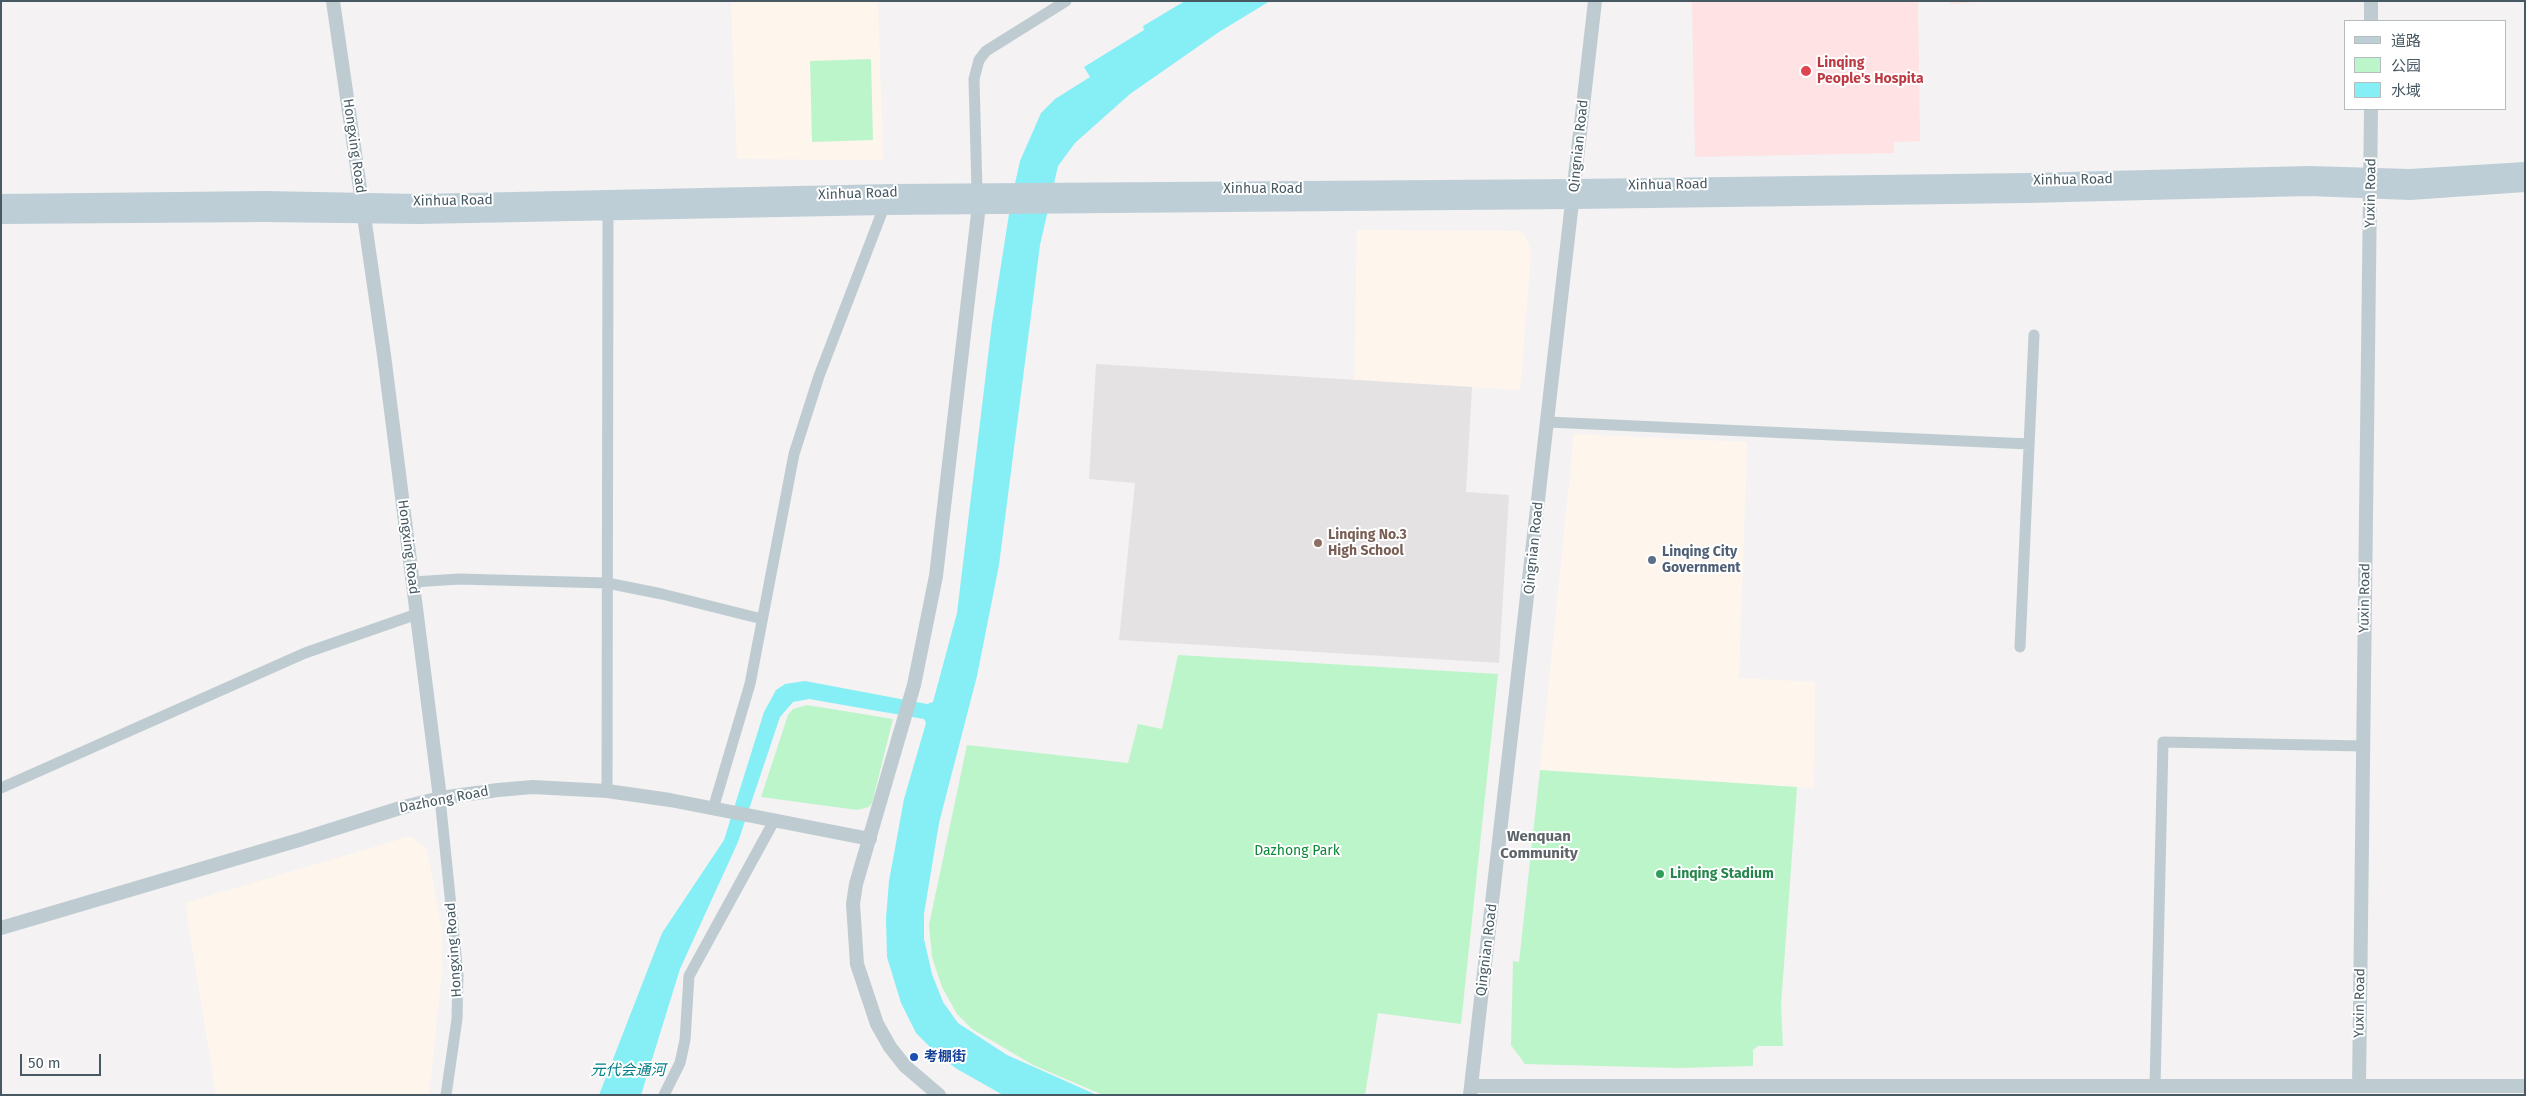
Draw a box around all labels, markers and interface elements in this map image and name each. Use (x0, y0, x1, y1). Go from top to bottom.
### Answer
legend (2344, 20, 2506, 110)
text: 道路 (2391, 32, 2421, 50)
place label: Linqing People's Hospita (1817, 55, 1924, 88)
text: 公园 (2391, 57, 2421, 75)
marker: Linqing People's Hospita (1799, 64, 1813, 78)
text: 水域 (2391, 82, 2421, 100)
street label: Hongxing Road (339, 98, 369, 194)
street label: Qingnian Road (1566, 99, 1592, 193)
street label: Yuxin Road (2362, 158, 2380, 228)
street label: Xinhua Road (2033, 171, 2113, 189)
street label: Xinhua Road (1628, 176, 1708, 194)
street label: Xinhua Road (1223, 181, 1303, 197)
street label: Xinhua Road (818, 184, 898, 204)
street label: Xinhua Road (413, 192, 493, 210)
street label: Hongxing Road (394, 499, 422, 595)
street label: Qingnian Road (1521, 501, 1547, 595)
place label: Linqing No.3 High School (1328, 527, 1407, 560)
marker: Linqing No.3 High School (1312, 537, 1324, 549)
place label: Linqing City Government (1662, 544, 1741, 576)
marker: Linqing City Government (1646, 554, 1658, 566)
street label: Yuxin Road (2356, 563, 2374, 633)
street label: Dazhong Road (398, 783, 490, 817)
district label: Wenquan Community (1500, 828, 1578, 863)
park label: Dazhong Park (1254, 843, 1340, 859)
place label: Linqing Stadium (1670, 866, 1774, 882)
marker: Linqing Stadium (1654, 868, 1666, 880)
street label: Hongxing Road (442, 902, 466, 998)
street label: Qingnian Road (1473, 903, 1501, 997)
street label: Yuxin Road (2351, 968, 2369, 1038)
scale bar (22, 1044, 104, 1076)
place label: 考棚街 (924, 1049, 966, 1065)
marker: 考棚街 (908, 1051, 920, 1063)
text: 50 m (28, 1054, 61, 1072)
water label: 元代会通河 (591, 1062, 665, 1080)

